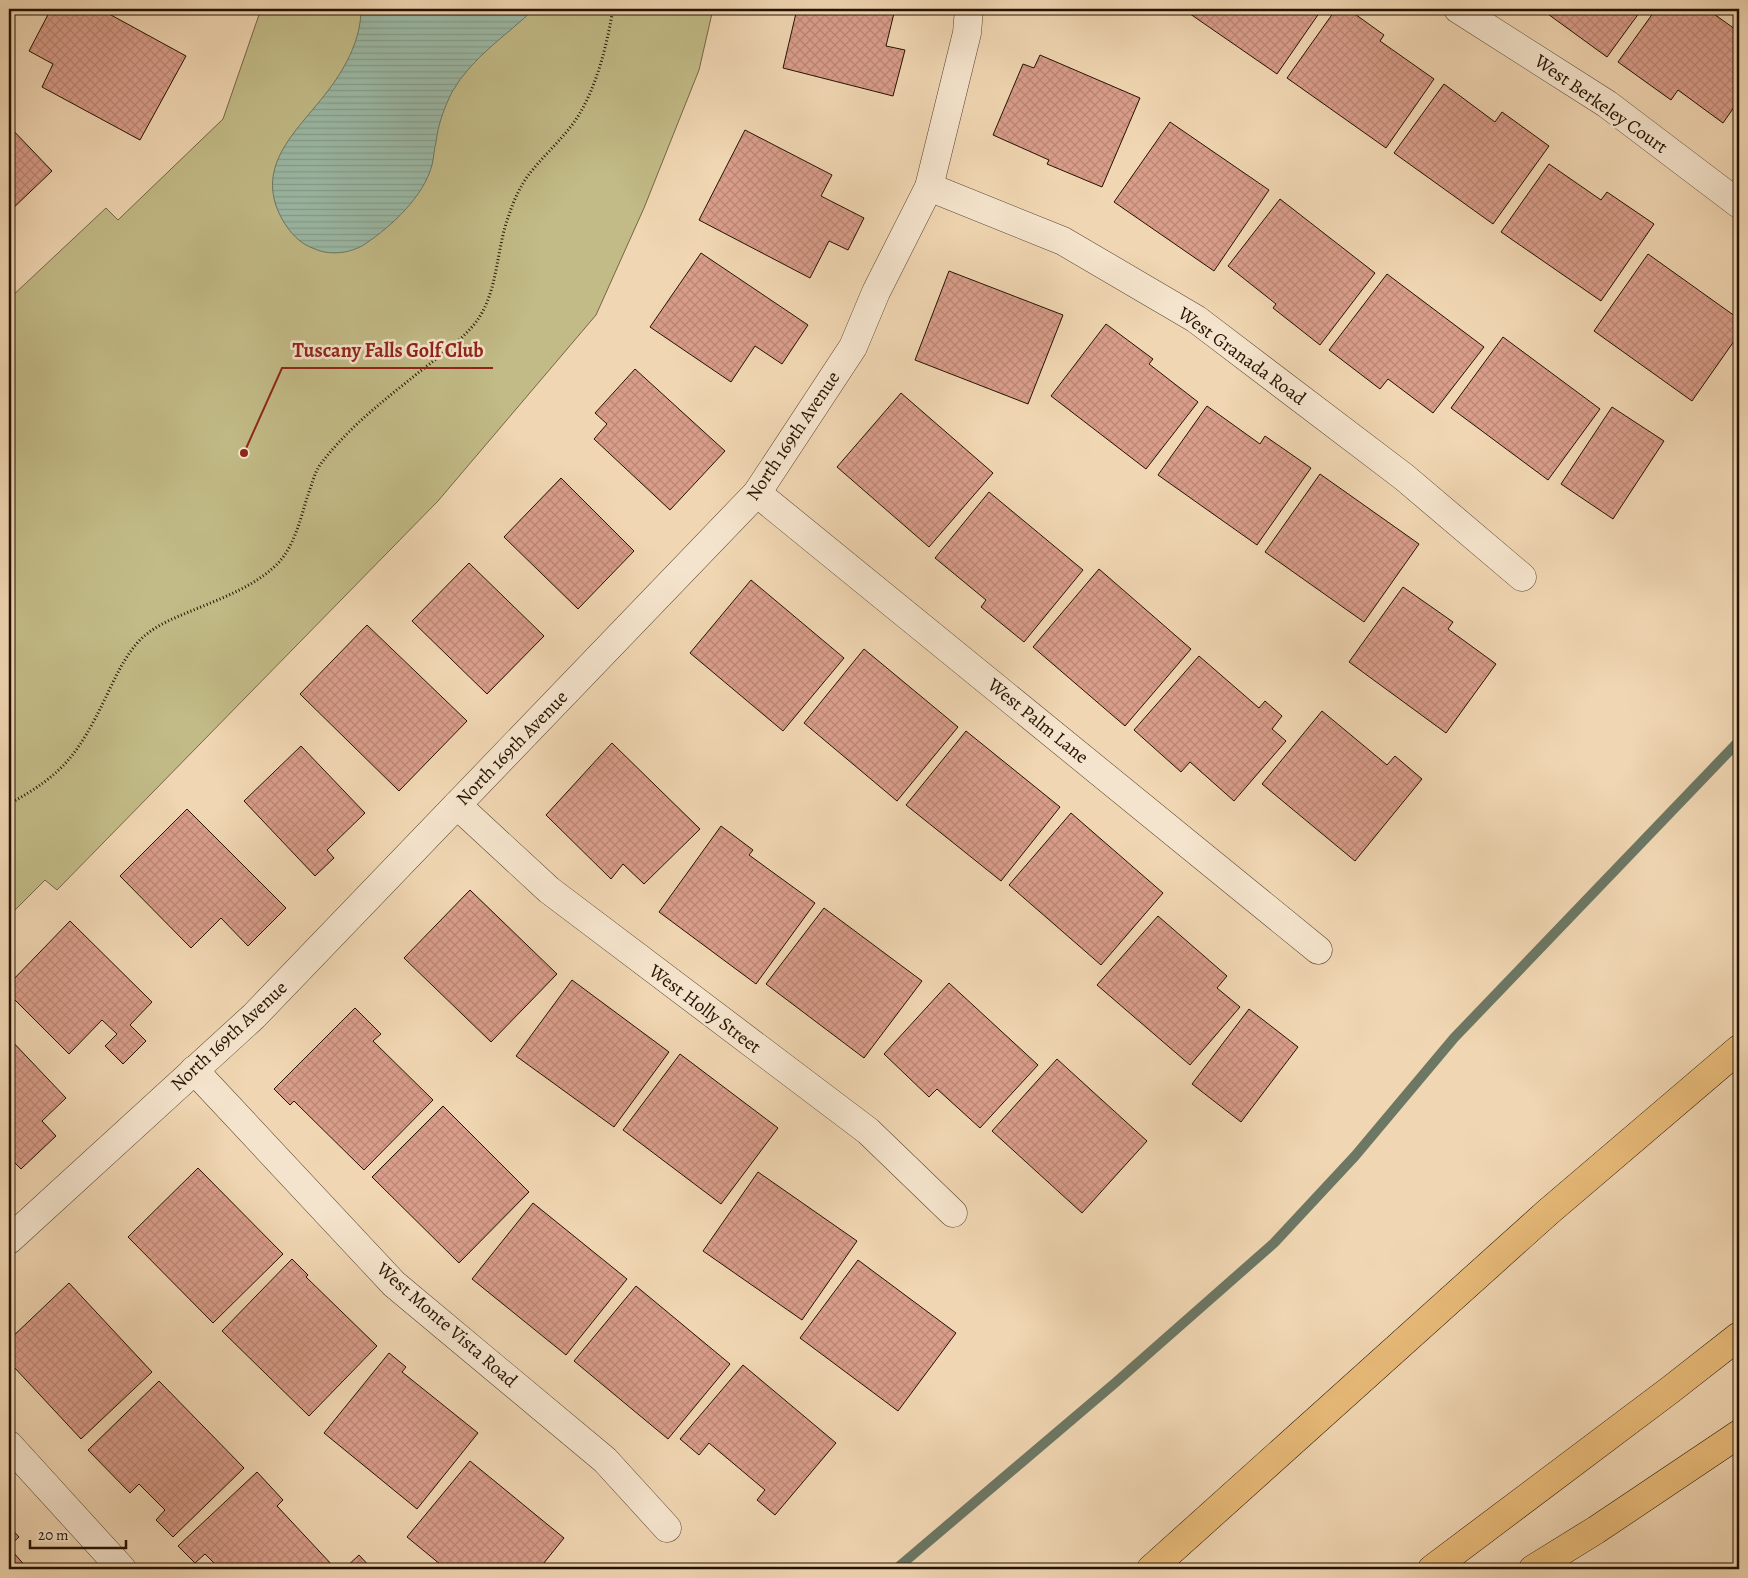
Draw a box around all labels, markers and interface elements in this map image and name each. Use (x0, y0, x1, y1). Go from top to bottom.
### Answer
street label: West Berkeley Court (1528, 48, 1673, 160)
street label: West Granada Road (1172, 300, 1312, 412)
callout: Tuscany Falls Golf Club (282, 333, 493, 368)
text: Tuscany Falls Golf Club (292, 337, 484, 364)
street label: North 169th Avenue (740, 366, 846, 506)
street label: West Palm Lane (981, 672, 1094, 770)
street label: North 169th Avenue (450, 685, 574, 811)
street label: West Holly Street (643, 958, 766, 1060)
street label: North 169th Avenue (165, 975, 293, 1097)
street label: West Monte Vista Road (370, 1256, 524, 1394)
scale bar (30, 1518, 126, 1550)
text: 20 m (38, 1525, 69, 1545)

